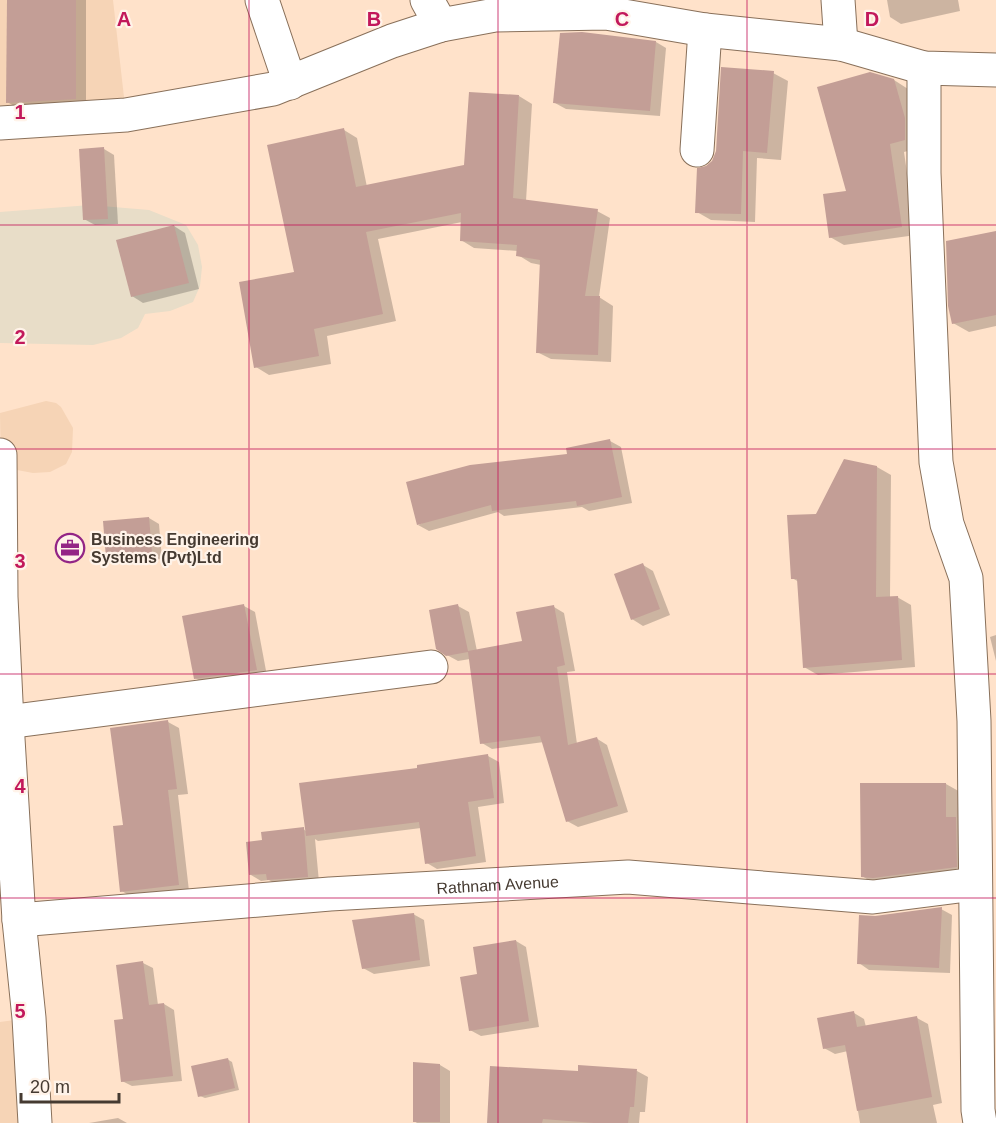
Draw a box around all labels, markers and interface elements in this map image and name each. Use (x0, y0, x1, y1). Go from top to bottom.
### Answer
text: A (117, 8, 131, 30)
text: B (367, 8, 381, 30)
text: C (615, 8, 629, 30)
text: D (865, 8, 879, 30)
text: 1 (14, 101, 26, 123)
text: 2 (14, 326, 26, 348)
place label: Business Engineering Systems (Pvt)Ltd (91, 531, 259, 566)
office icon: Business Engineering Systems (Pvt)Ltd (54, 532, 86, 564)
text: 3 (14, 550, 26, 572)
text: 4 (14, 775, 26, 797)
street label: Rathnam Avenue (436, 872, 559, 896)
text: 5 (14, 1000, 26, 1022)
scale bar (21, 1066, 118, 1104)
text: 20 m (30, 1077, 70, 1097)

